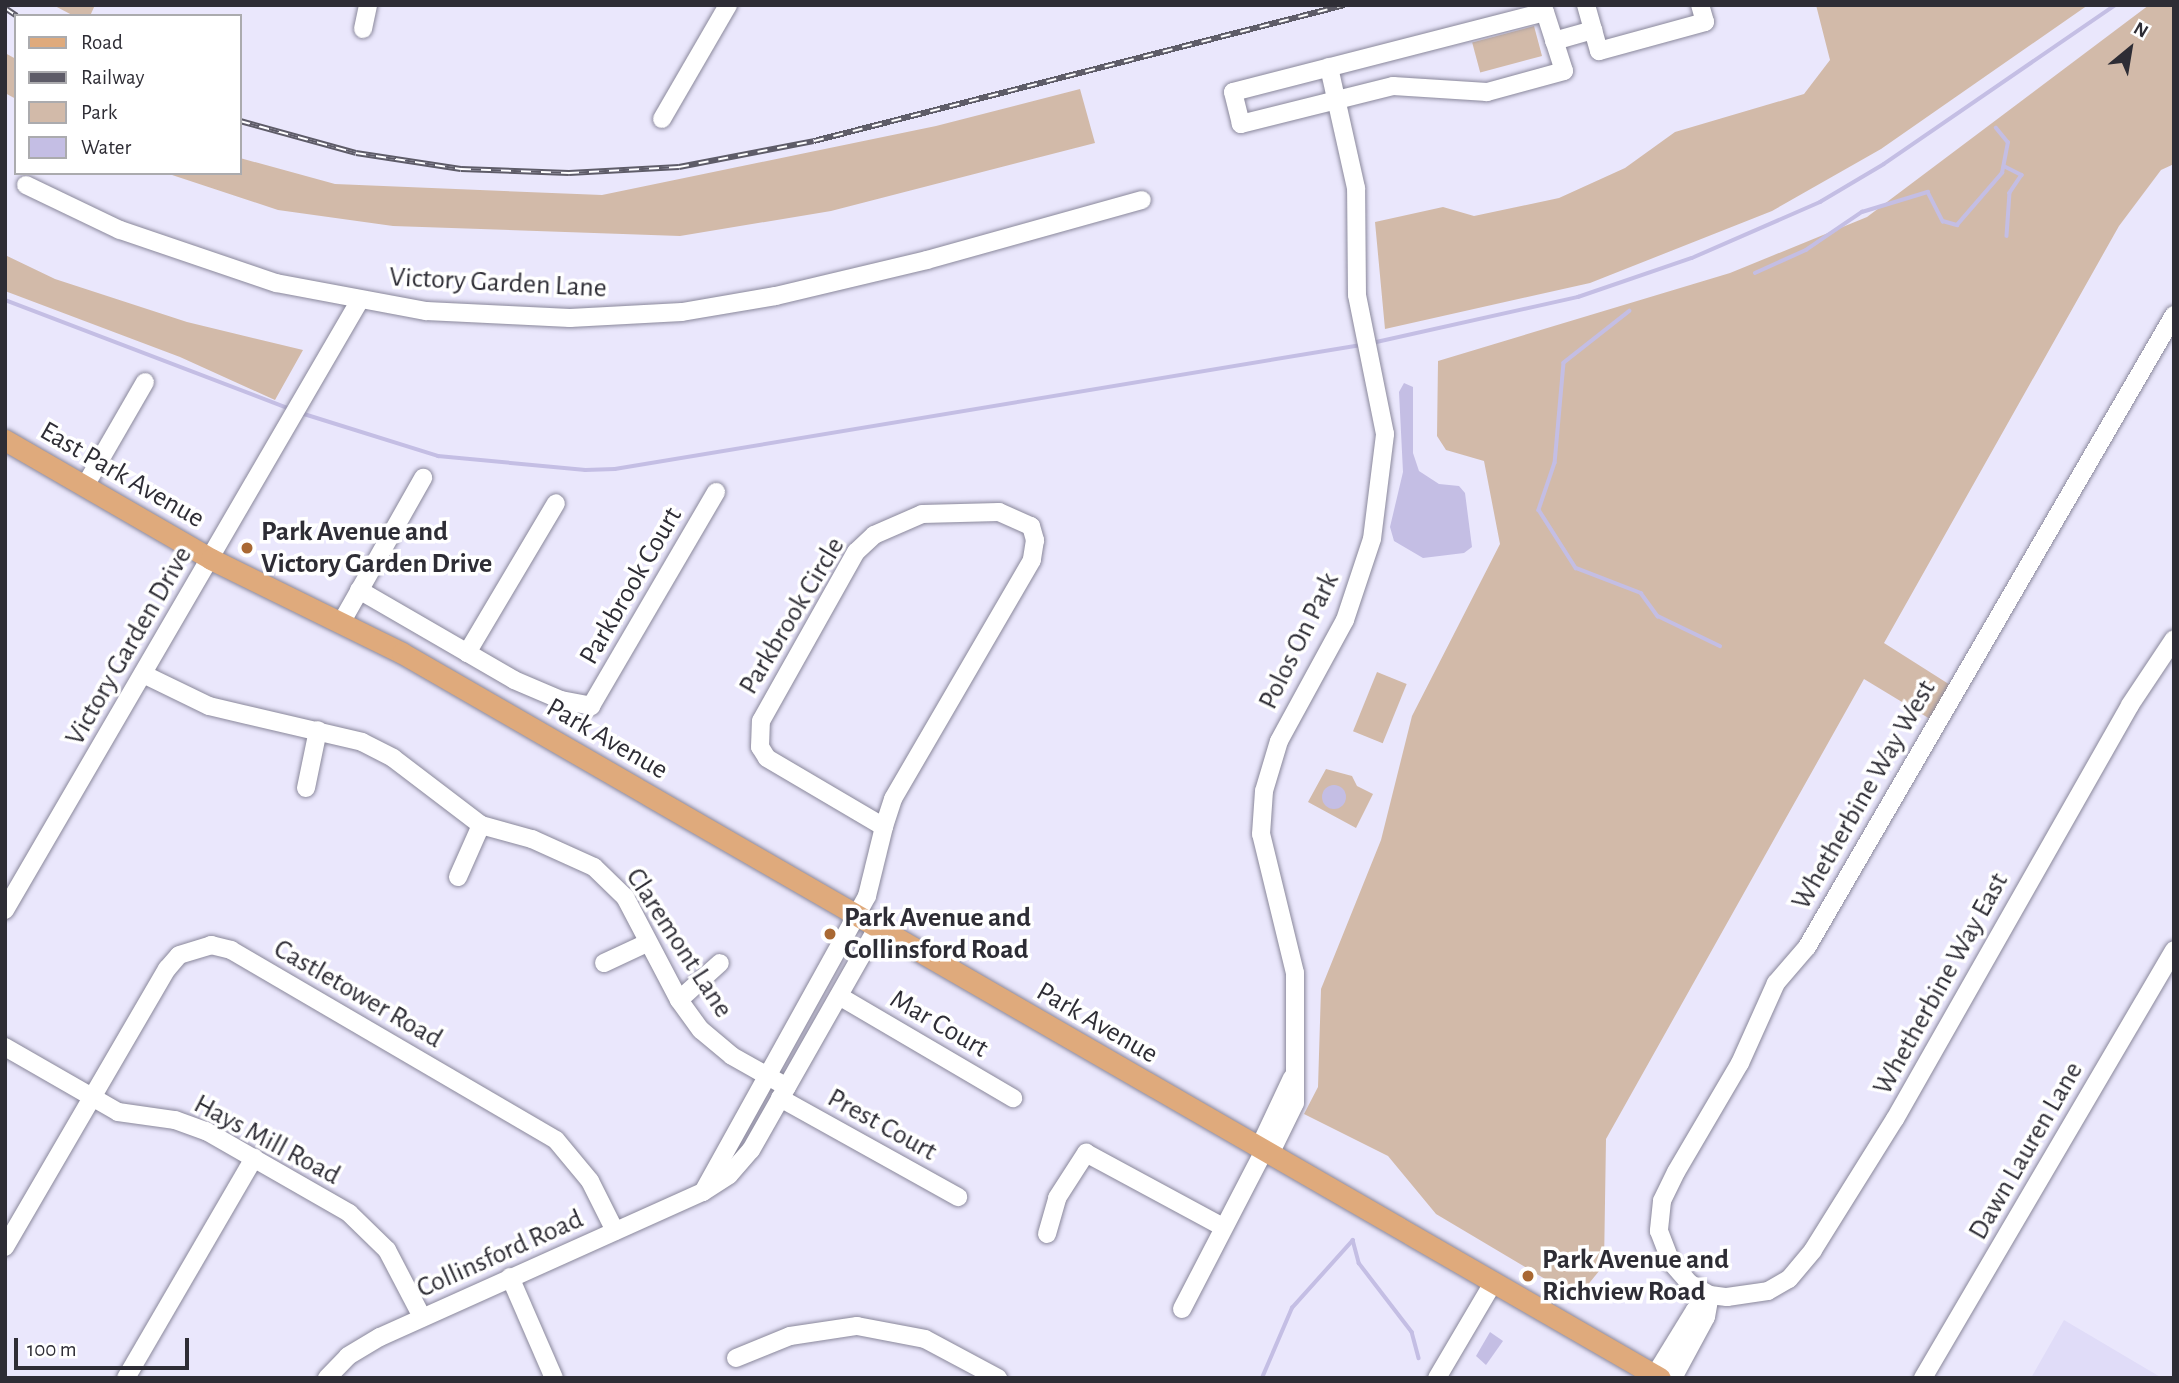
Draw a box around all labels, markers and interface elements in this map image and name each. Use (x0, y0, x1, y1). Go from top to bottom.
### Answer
legend (14, 14, 242, 175)
north arrow (2095, 14, 2165, 84)
text: N (2130, 19, 2151, 42)
text: Road (81, 32, 123, 53)
text: Railway (81, 67, 144, 88)
text: Park (81, 102, 117, 123)
text: Water (81, 137, 131, 158)
street label: Victory Garden Lane (388, 261, 608, 305)
street label: East Park Avenue (34, 414, 210, 536)
street label: Parkbrook Court (572, 501, 690, 671)
place label: Park Avenue and Victory Garden Drive (261, 515, 492, 581)
street label: Parkbrook Circle (732, 531, 852, 701)
marker: Park Avenue and Victory Garden Drive (239, 540, 255, 556)
street label: Victory Garden Drive (58, 541, 200, 751)
street label: Polos On Park (1251, 567, 1347, 715)
street label: Whetherbine Way West (1785, 674, 1943, 916)
street label: Park Avenue (540, 691, 674, 787)
street label: Claremont Lane (618, 862, 740, 1024)
street label: Whetherbine Way East (1866, 867, 2016, 1101)
place label: Park Avenue and Collinsford Road (844, 901, 1031, 967)
marker: Park Avenue and Collinsford Road (822, 926, 838, 942)
street label: Castletower Road (268, 932, 448, 1056)
street label: Park Avenue (1030, 975, 1164, 1071)
street label: Mar Court (884, 982, 994, 1066)
street label: Dawn Lauren Lane (1961, 1056, 2091, 1246)
street label: Prest Court (821, 1081, 943, 1169)
street label: Hays Mill Road (188, 1087, 346, 1193)
street label: Collinsford Road (412, 1202, 588, 1306)
place label: Park Avenue and Richview Road (1542, 1243, 1729, 1309)
marker: Park Avenue and Richview Road (1520, 1268, 1536, 1284)
scale bar (18, 1324, 192, 1368)
text: 100 m (27, 1339, 77, 1360)

